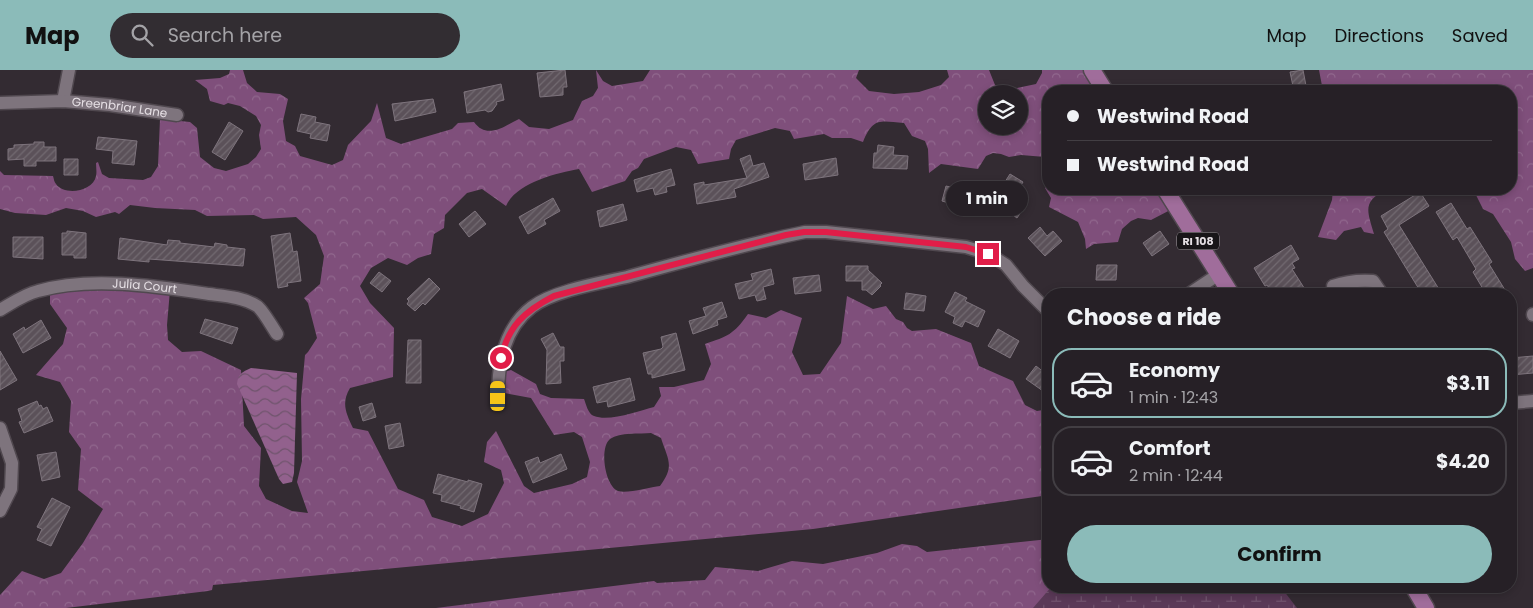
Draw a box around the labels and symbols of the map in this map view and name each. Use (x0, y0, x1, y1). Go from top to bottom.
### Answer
street label: Greenbriar Lane (71, 93, 169, 121)
callout: 1 min (947, 181, 1029, 216)
road number: RI 108 (1177, 232, 1219, 250)
route end (977, 243, 999, 265)
street label: Julia Court (112, 274, 178, 297)
route start (490, 347, 512, 369)
car (490, 381, 505, 411)

